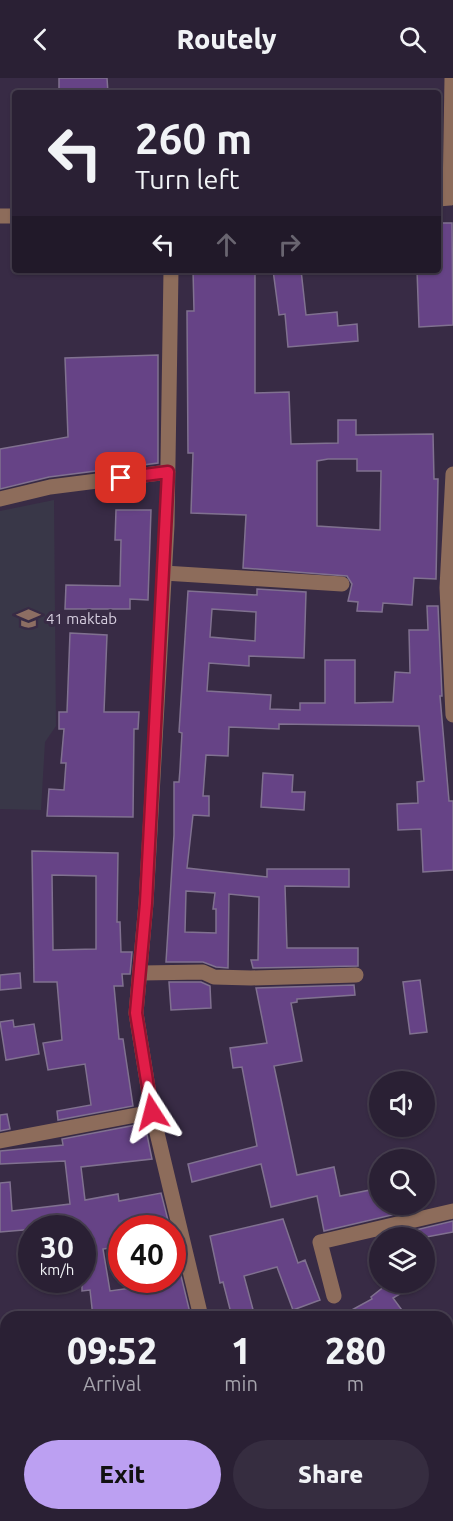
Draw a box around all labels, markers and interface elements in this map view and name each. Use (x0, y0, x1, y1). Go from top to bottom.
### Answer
icon: back (24, 23, 57, 56)
icon: search (396, 23, 429, 56)
text: Routely (177, 24, 276, 54)
icon: left (36, 114, 114, 192)
text: 260 m (135, 115, 252, 162)
text: Turn left (135, 164, 239, 194)
icon: left (147, 228, 180, 261)
icon: ahead (210, 228, 243, 261)
icon: right (273, 228, 306, 261)
pin (95, 452, 146, 503)
icon: arrive (104, 461, 137, 494)
school or university icon: 41 maktab (15, 606, 41, 632)
place label: 41 maktab (46, 610, 117, 627)
map controls (369, 1071, 435, 1293)
button: sound (369, 1071, 435, 1137)
position arrow (120, 1080, 184, 1144)
button: search (369, 1149, 435, 1215)
speed limit sign: 40 (108, 1215, 186, 1293)
button: layers (369, 1227, 435, 1293)
text: 30 (40, 1230, 74, 1264)
text: km/h (40, 1261, 74, 1278)
text: 09:52 (67, 1330, 157, 1371)
text: 1 (231, 1330, 251, 1371)
text: 280 (325, 1330, 386, 1371)
text: Arrival (83, 1372, 141, 1395)
text: min (224, 1372, 258, 1395)
text: m (347, 1372, 364, 1395)
button: Exit (24, 1440, 221, 1509)
button: Share (233, 1440, 429, 1509)

